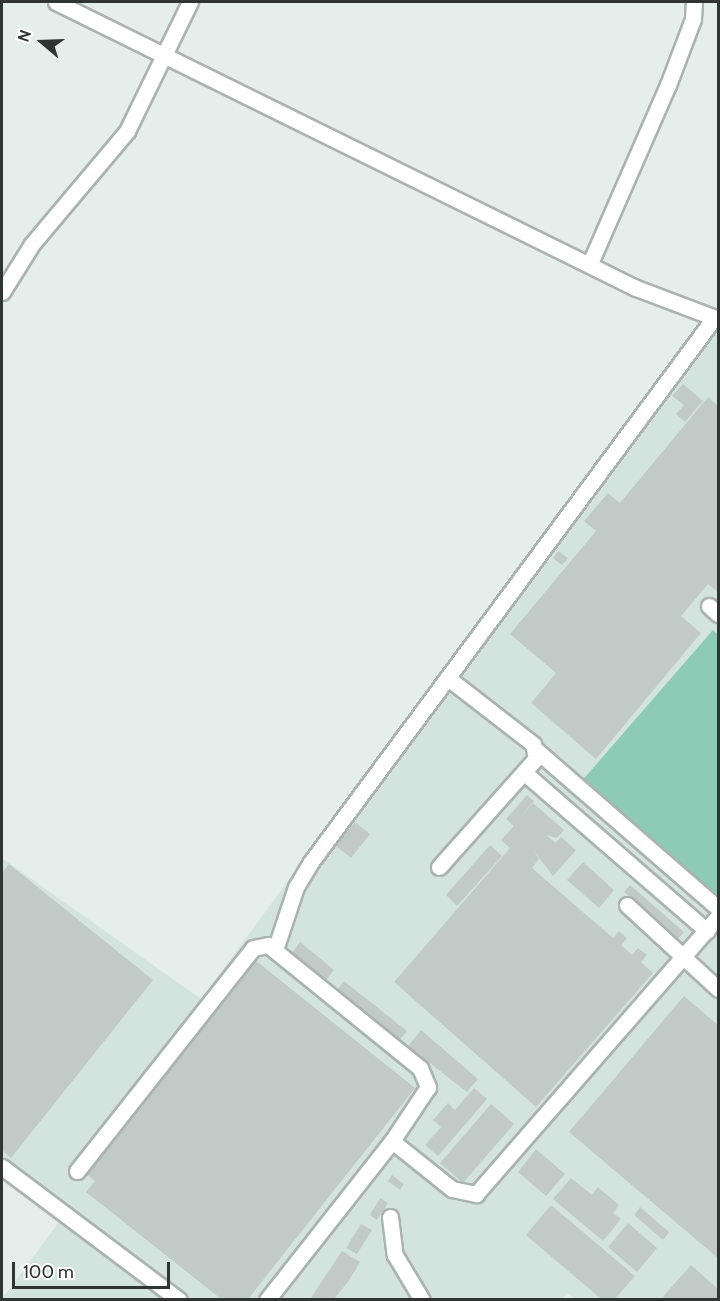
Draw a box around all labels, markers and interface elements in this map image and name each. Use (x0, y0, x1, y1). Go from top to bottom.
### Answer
north arrow (12, 12, 72, 72)
text: N (14, 28, 35, 44)
scale bar (15, 1250, 172, 1288)
text: 100 m (23, 1261, 74, 1283)

